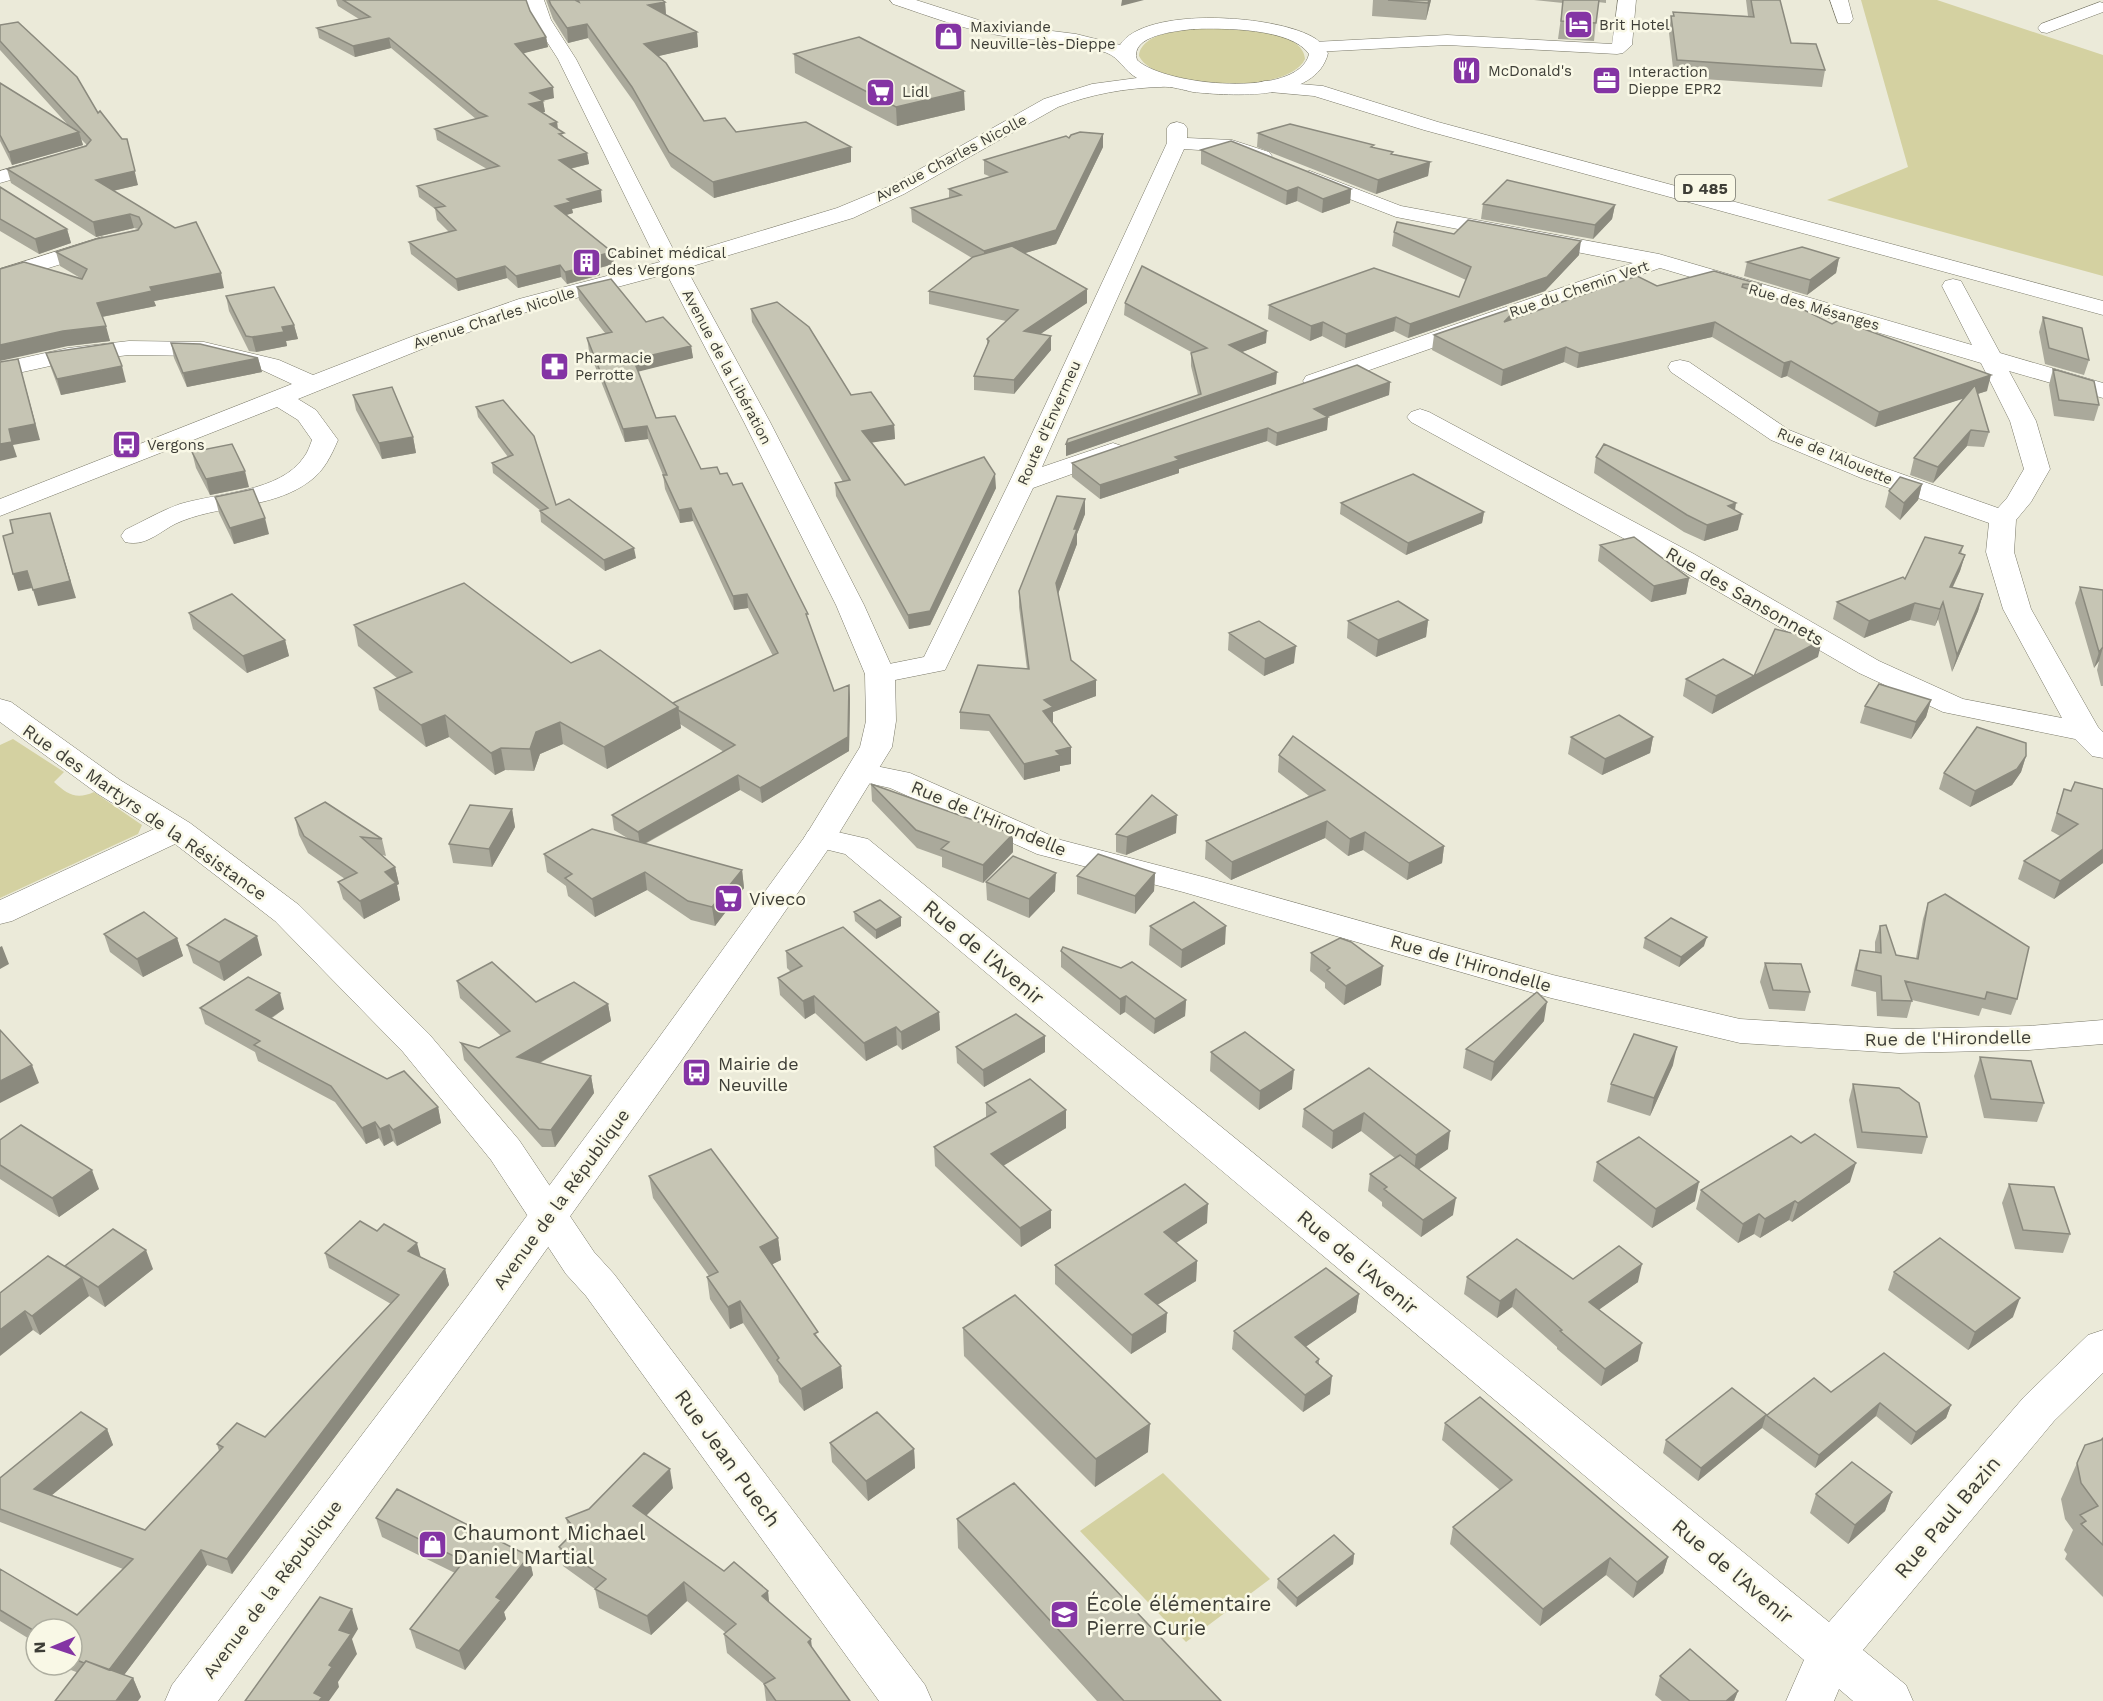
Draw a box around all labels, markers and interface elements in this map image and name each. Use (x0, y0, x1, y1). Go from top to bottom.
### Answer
hotel icon: Brit Hotel (1562, 9, 1594, 41)
place label: Brit Hotel (1599, 16, 1670, 34)
place label: Maxiviande Neuville-lès-Dieppe (970, 18, 1116, 53)
shop icon: Maxiviande Neuville-lès-Dieppe (933, 20, 965, 52)
restaurant icon: McDonald's (1451, 55, 1483, 87)
place label: McDonald's (1488, 62, 1572, 80)
place label: Interaction Dieppe EPR2 (1628, 63, 1721, 98)
office icon: Interaction Dieppe EPR2 (1591, 65, 1623, 97)
supermarket icon: Lidl (865, 76, 897, 108)
place label: Lidl (902, 83, 929, 101)
street label: Avenue Charles Nicolle (872, 110, 1030, 206)
road number: D 485 (1675, 175, 1735, 201)
place label: Cabinet médical des Vergons (607, 244, 727, 279)
building icon: Cabinet médical des Vergons (570, 246, 602, 278)
street label: Rue du Chemin Vert (1507, 256, 1652, 321)
street label: Rue des Mésanges (1746, 280, 1882, 334)
street label: Avenue Charles Nicolle (411, 283, 577, 353)
street label: Avenue de la Libération (678, 286, 776, 448)
place label: Pharmacie Perrotte (575, 349, 652, 384)
pharmacy icon: Pharmacie Perrotte (538, 351, 570, 383)
street label: Route d'Envermeu (1013, 358, 1085, 488)
street label: Rue de l'Alouette (1775, 424, 1895, 488)
bus stop icon: Vergons (110, 429, 142, 461)
place label: Vergons (147, 436, 205, 454)
street label: Rue des Sansonnets (1662, 542, 1828, 650)
street label: Rue des Martyrs de la Résistance (19, 719, 271, 905)
street label: Rue de l'Hirondelle (908, 776, 1070, 860)
supermarket icon: Viveco (712, 882, 744, 914)
place label: Viveco (749, 888, 806, 909)
street label: Rue de l'Avenir (918, 894, 1050, 1010)
street label: Rue de l'Hirondelle (1388, 930, 1554, 996)
street label: Rue de l'Hirondelle (1865, 1026, 2031, 1050)
place label: Mairie de Neuville (718, 1053, 799, 1095)
bus stop icon: Mairie de Neuville (681, 1057, 713, 1089)
street label: Avenue de la République (488, 1105, 634, 1293)
street label: Rue de l'Avenir (1292, 1204, 1424, 1320)
street label: Rue Jean Puech (670, 1384, 786, 1532)
street label: Rue Paul Bazin (1889, 1451, 2005, 1583)
street label: Avenue de la République (198, 1496, 346, 1682)
street label: Rue de l'Avenir (1667, 1513, 1799, 1629)
place label: Chaumont Michael Daniel Martial (453, 1520, 646, 1569)
shop icon: Chaumont Michael Daniel Martial (416, 1528, 448, 1560)
place label: École élémentaire Pierre Curie (1086, 1591, 1271, 1640)
school or university icon: École élémentaire Pierre Curie (1049, 1599, 1081, 1631)
north arrow (24, 1617, 84, 1677)
text: N (30, 1641, 49, 1654)

